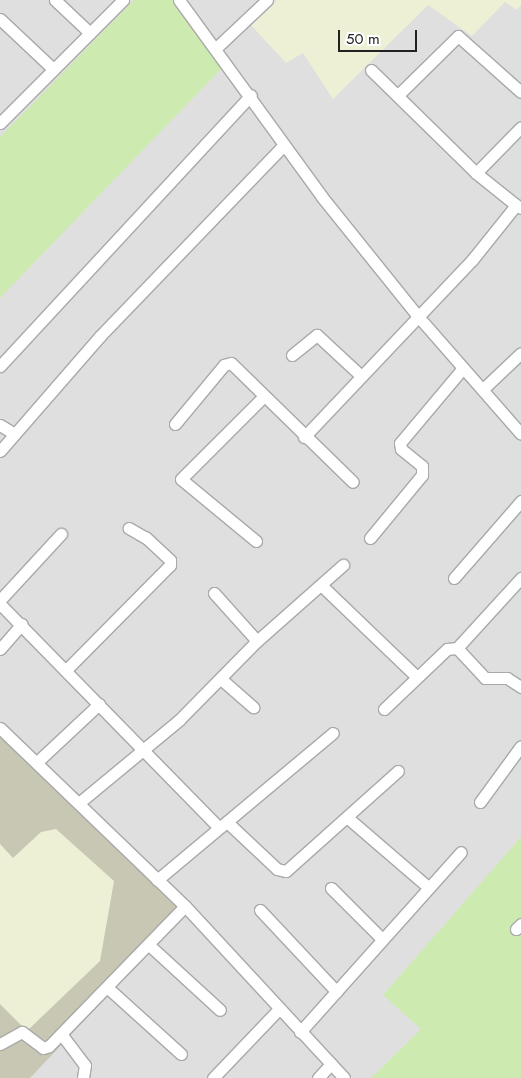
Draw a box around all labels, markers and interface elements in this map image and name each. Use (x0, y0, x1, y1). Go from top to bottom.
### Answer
scale bar (341, 20, 420, 52)
text: 50 m (346, 28, 380, 50)

